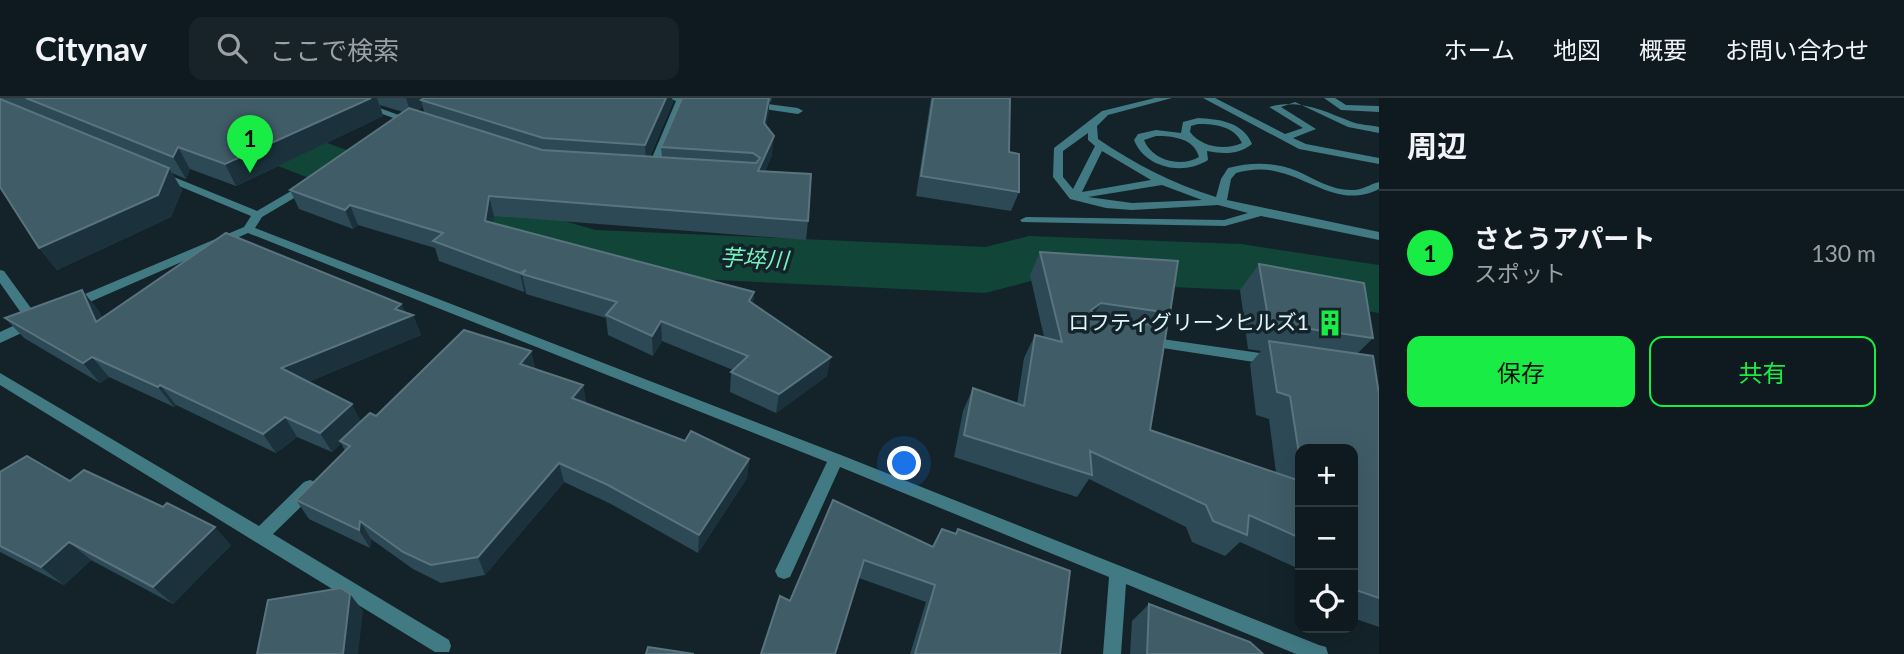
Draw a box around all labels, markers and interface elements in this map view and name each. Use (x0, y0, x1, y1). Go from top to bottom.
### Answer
search box (189, 17, 679, 80)
text: Citynav (35, 28, 147, 68)
icon: search (213, 29, 251, 67)
text: ここで検索 (269, 34, 399, 66)
text: ホーム (1444, 35, 1515, 64)
text: 地図 (1553, 35, 1601, 64)
text: 概要 (1639, 35, 1687, 64)
text: お問い合わせ (1725, 35, 1869, 64)
pin: 1 (227, 115, 273, 173)
text: 周辺 (1407, 127, 1467, 163)
text: さとうアパート (1474, 222, 1655, 254)
text: 1 (1423, 239, 1437, 267)
text: 130 m (1811, 239, 1876, 267)
water label: 芋埣川 (719, 242, 792, 274)
text: スポット (1474, 259, 1566, 287)
building icon: ロフティグリーンヒルズ1 (1315, 308, 1345, 338)
place label: ロフティグリーンヒルズ1 (1068, 309, 1309, 334)
button: 保存 (1407, 336, 1635, 407)
button: 共有 (1649, 336, 1876, 407)
map controls (1295, 444, 1358, 633)
button: + (1295, 444, 1358, 507)
your location (887, 446, 921, 480)
button: − (1295, 507, 1358, 570)
button: locate (1295, 570, 1358, 633)

